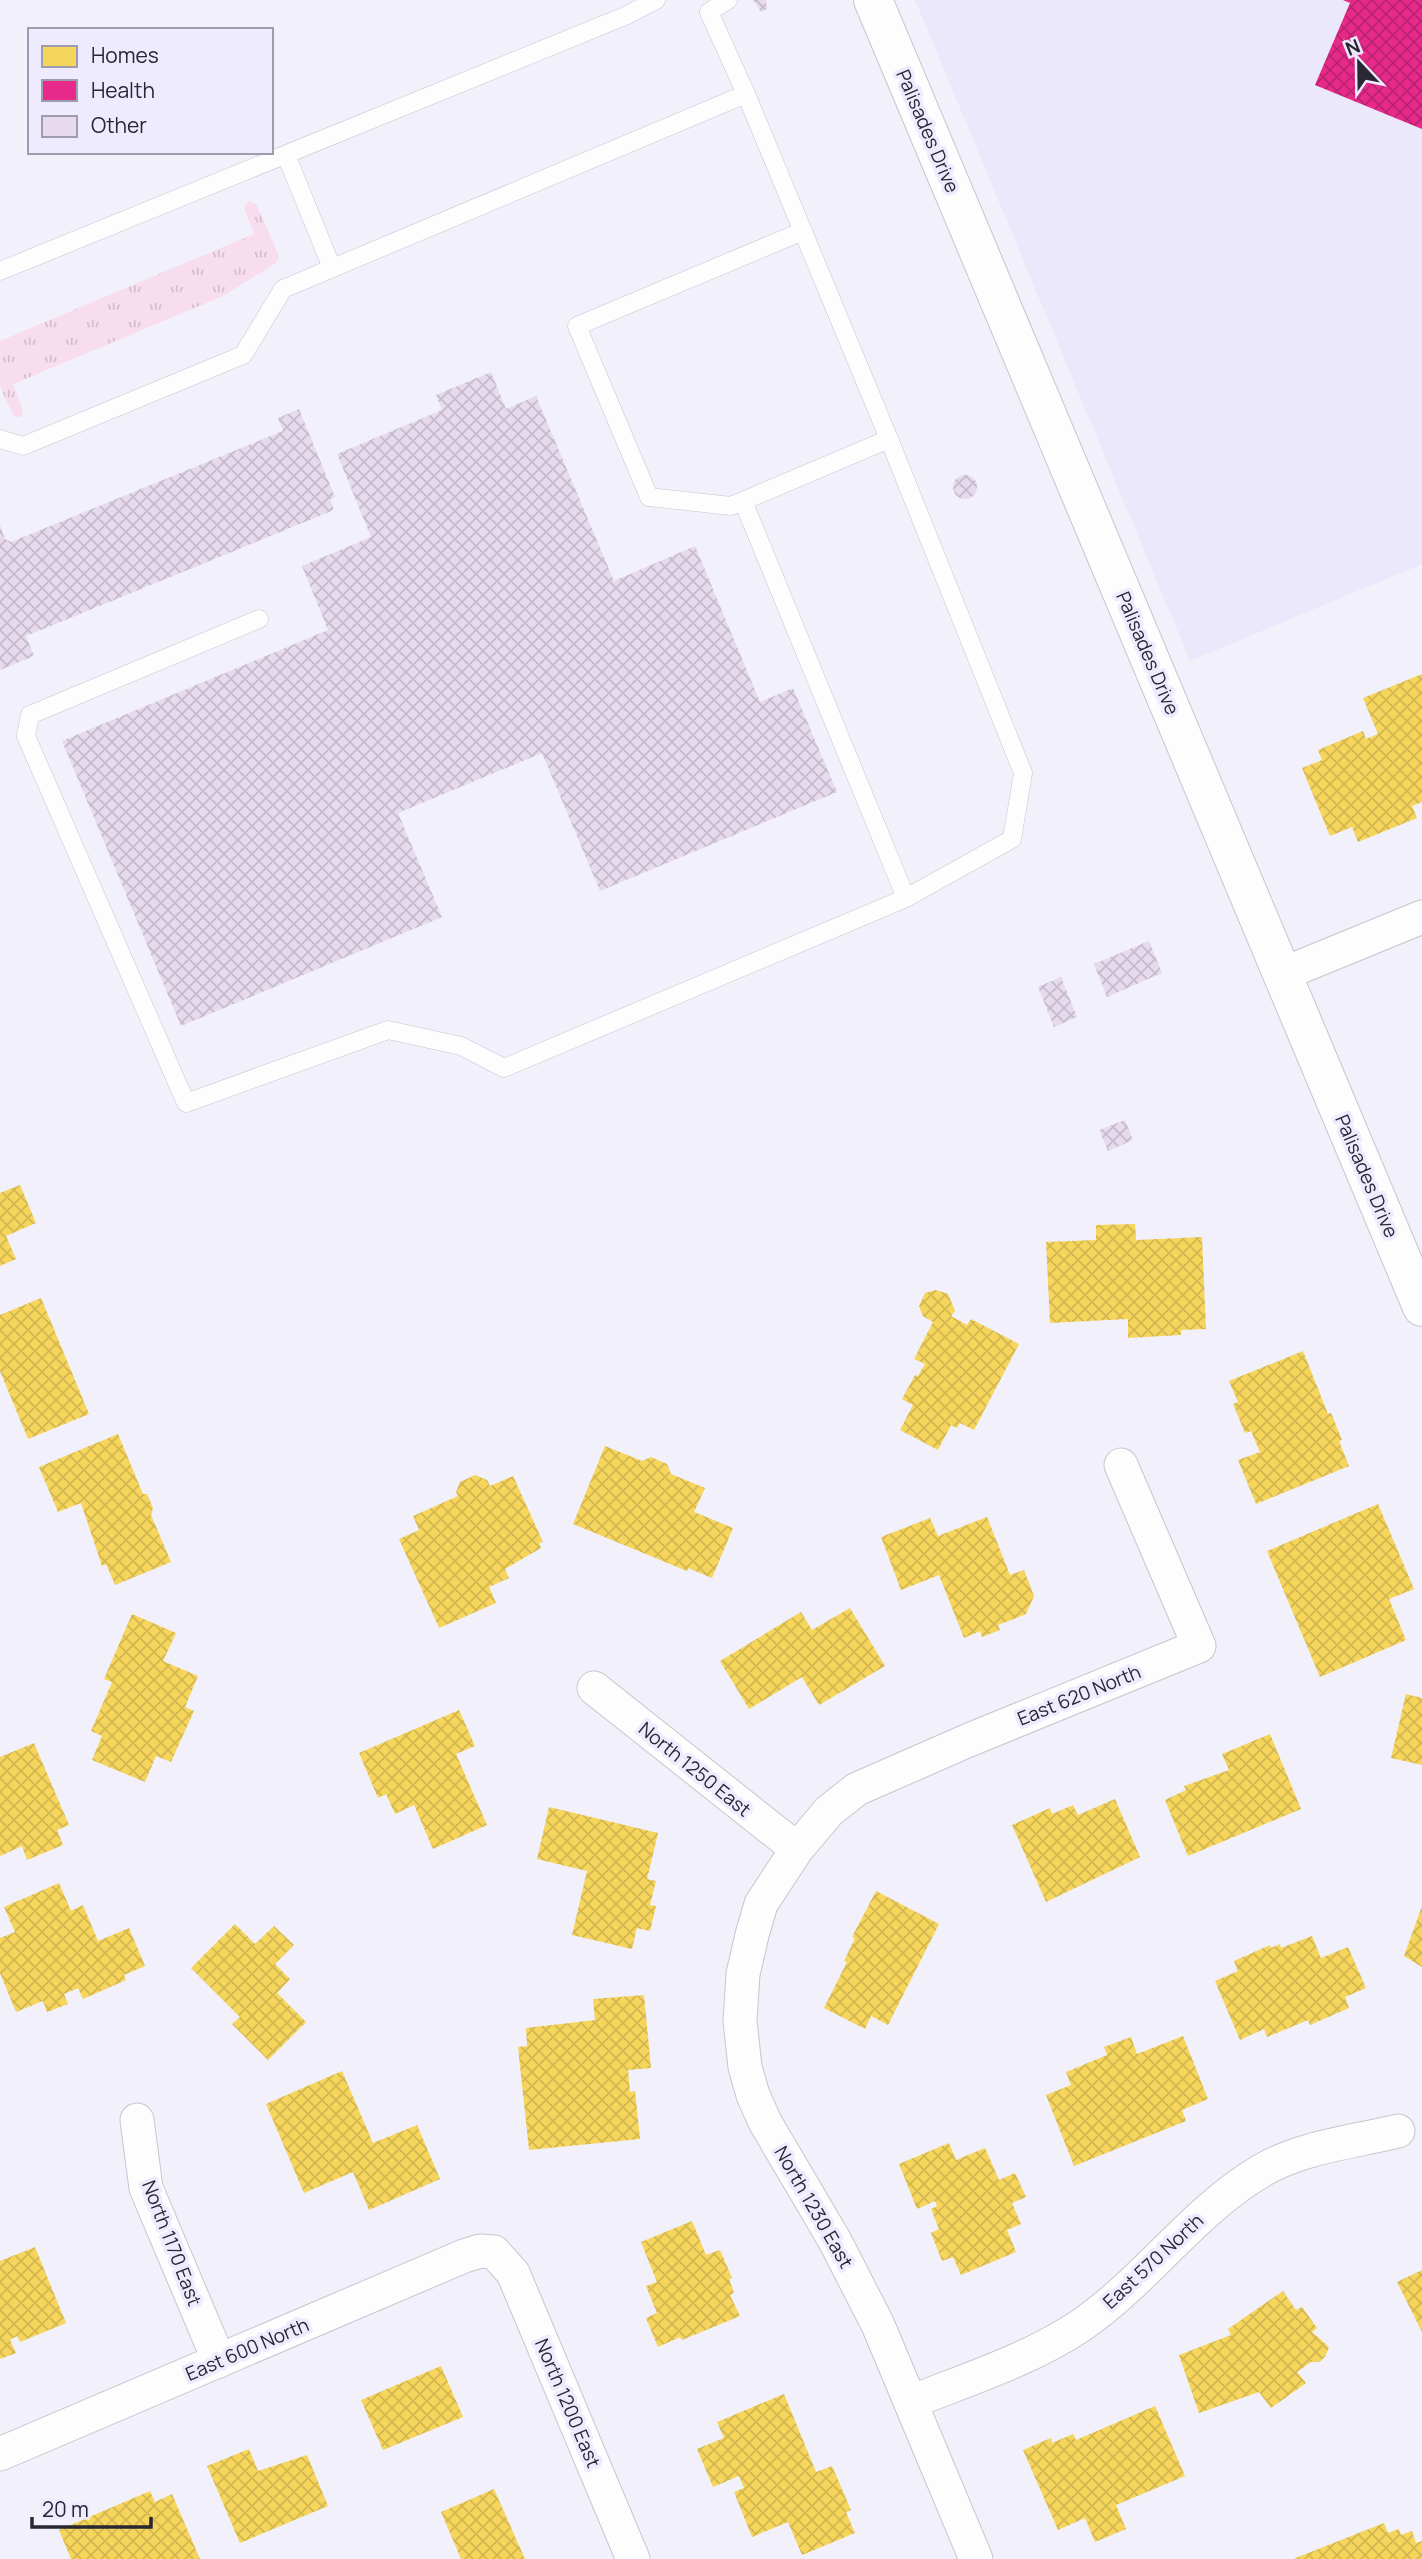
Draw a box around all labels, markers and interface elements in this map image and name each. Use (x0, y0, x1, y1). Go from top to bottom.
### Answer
legend (28, 28, 273, 154)
north arrow (1324, 28, 1394, 98)
text: N (1341, 33, 1364, 62)
text: Homes (91, 41, 159, 69)
street label: Palisades Drive (890, 65, 966, 197)
text: Health (91, 76, 155, 104)
text: Other (91, 111, 147, 139)
street label: Palisades Drive (1110, 587, 1186, 719)
street label: Palisades Drive (1329, 1110, 1405, 1242)
street label: East 620 North (1014, 1658, 1144, 1732)
street label: North 1250 East (633, 1716, 757, 1822)
street label: North 1230 East (769, 2141, 859, 2273)
street label: North 1170 East (136, 2176, 208, 2310)
street label: East 570 North (1097, 2208, 1209, 2314)
street label: East 600 North (181, 2311, 313, 2387)
street label: North 1200 East (529, 2334, 607, 2472)
scale bar (32, 2486, 150, 2530)
text: 20 m (42, 2495, 89, 2523)

